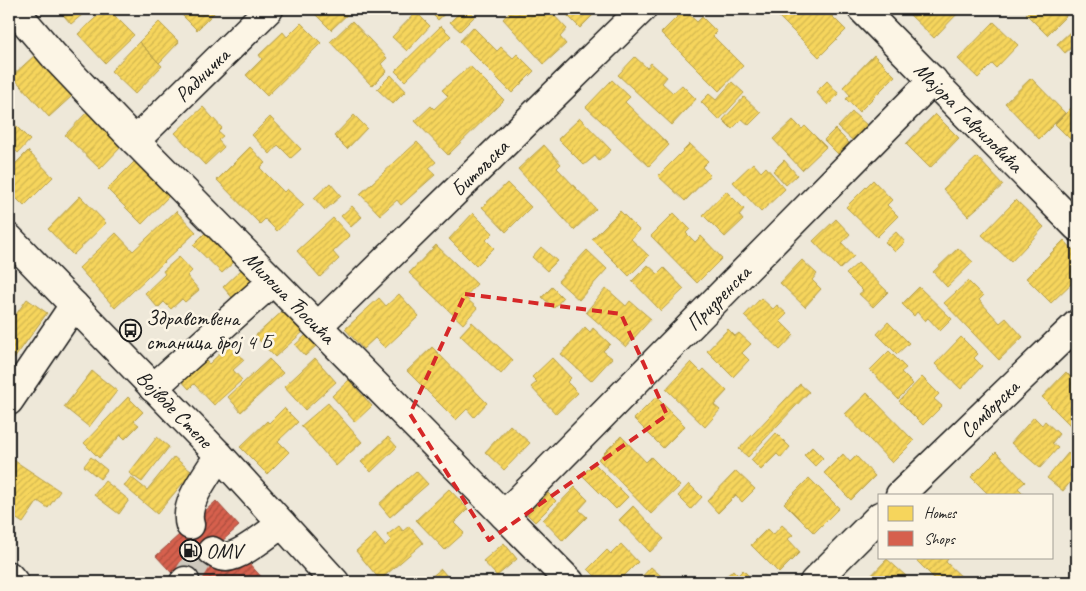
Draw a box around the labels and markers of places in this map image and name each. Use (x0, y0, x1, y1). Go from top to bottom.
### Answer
place label: Здравствена станица број 4 Б (146, 305, 275, 355)
bus stop icon: Здравствена станица број 4 Б (118, 318, 142, 342)
place label: OMV (206, 538, 247, 564)
fuel station icon: OMV (178, 539, 202, 563)

